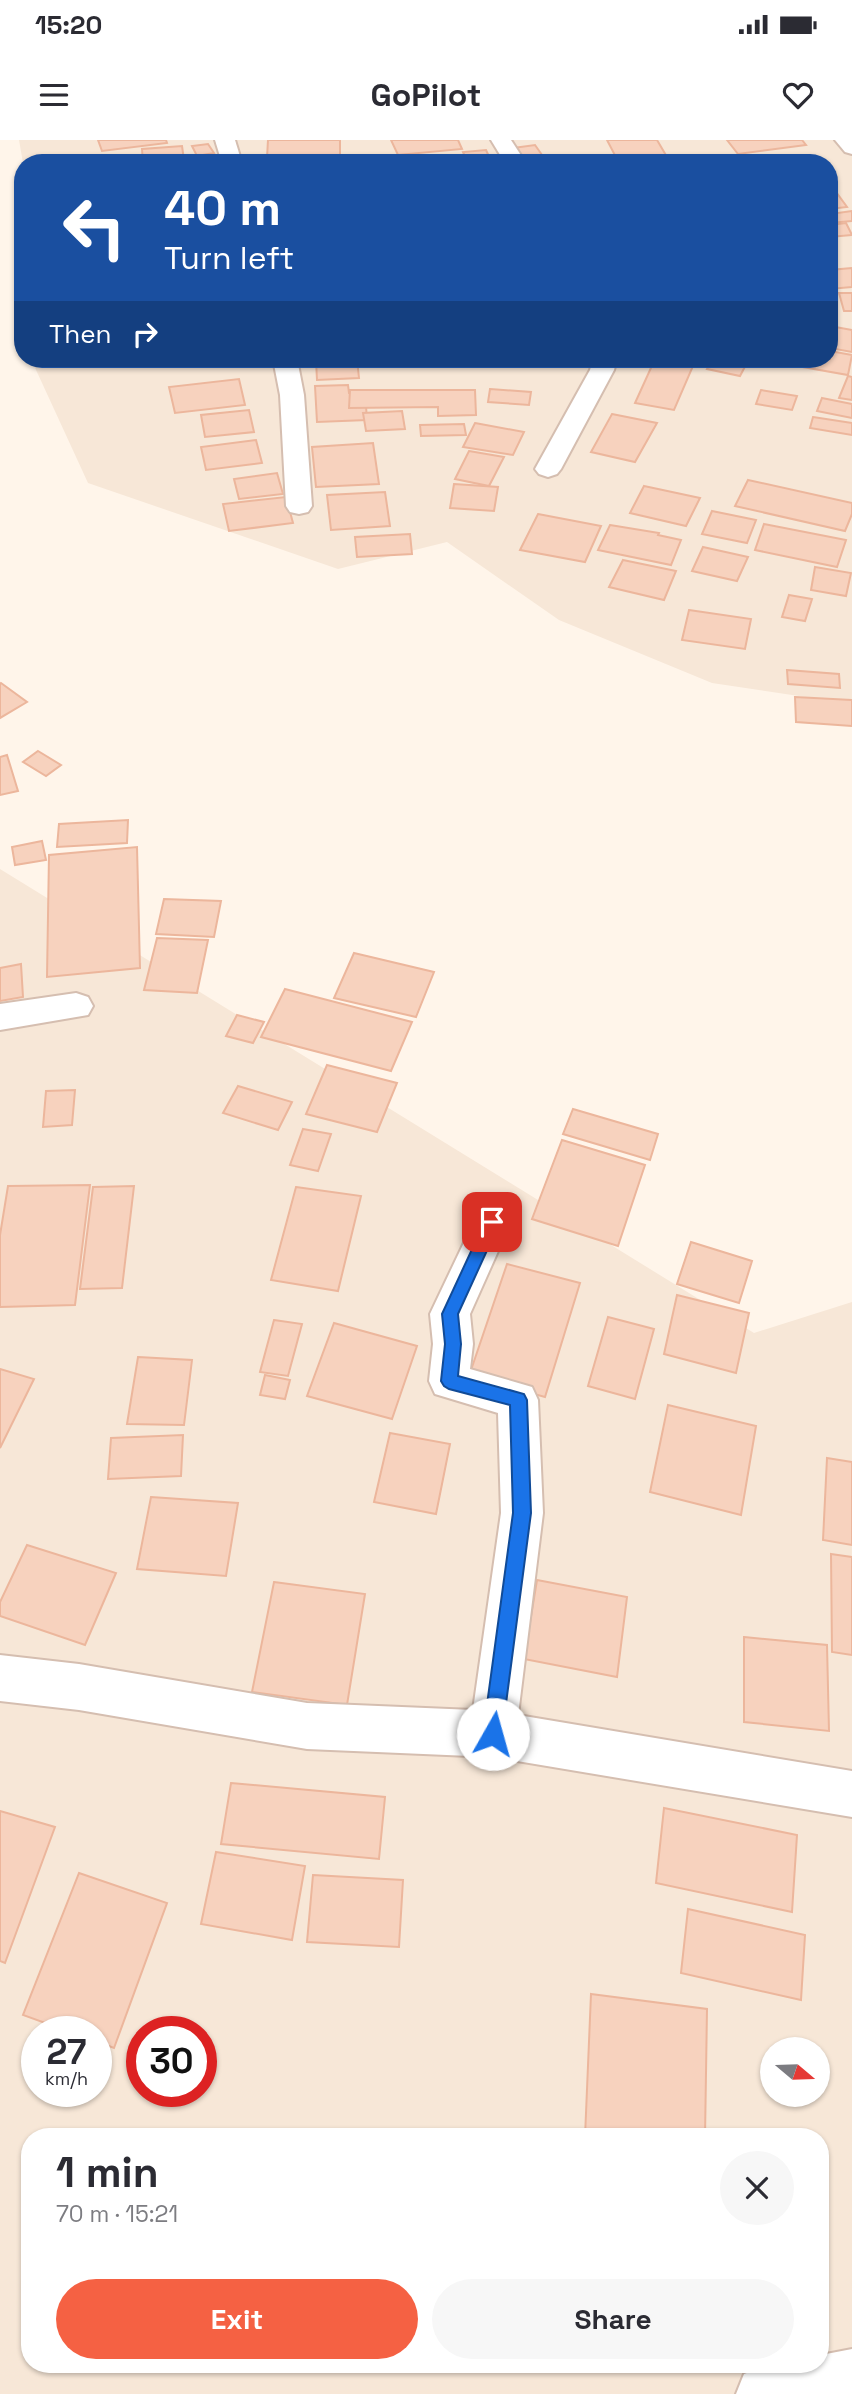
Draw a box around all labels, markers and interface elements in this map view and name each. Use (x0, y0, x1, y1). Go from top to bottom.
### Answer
text: 15:20 (35, 8, 102, 42)
text: GoPilot (371, 75, 481, 115)
icon: menu (35, 76, 73, 114)
icon: heart (779, 76, 817, 114)
text: 40 m (164, 177, 281, 239)
icon: left (49, 182, 140, 273)
text: Turn left (164, 238, 294, 278)
icon: right (126, 315, 164, 353)
text: Then (49, 317, 112, 351)
pin (462, 1192, 522, 1252)
icon: arrive (473, 1203, 511, 1241)
position arrow (456, 1697, 530, 1771)
speed limit sign: 30 (126, 2016, 217, 2107)
text: 27 (47, 2030, 86, 2074)
north arrow (760, 2037, 830, 2107)
map controls (760, 2037, 830, 2107)
text: km/h (45, 2067, 88, 2090)
text: 1 min (56, 2146, 159, 2199)
button: close (720, 2151, 794, 2225)
text: 70 m · 15:21 (56, 2199, 178, 2229)
button: Exit (56, 2279, 418, 2359)
button: Share (432, 2279, 794, 2359)

